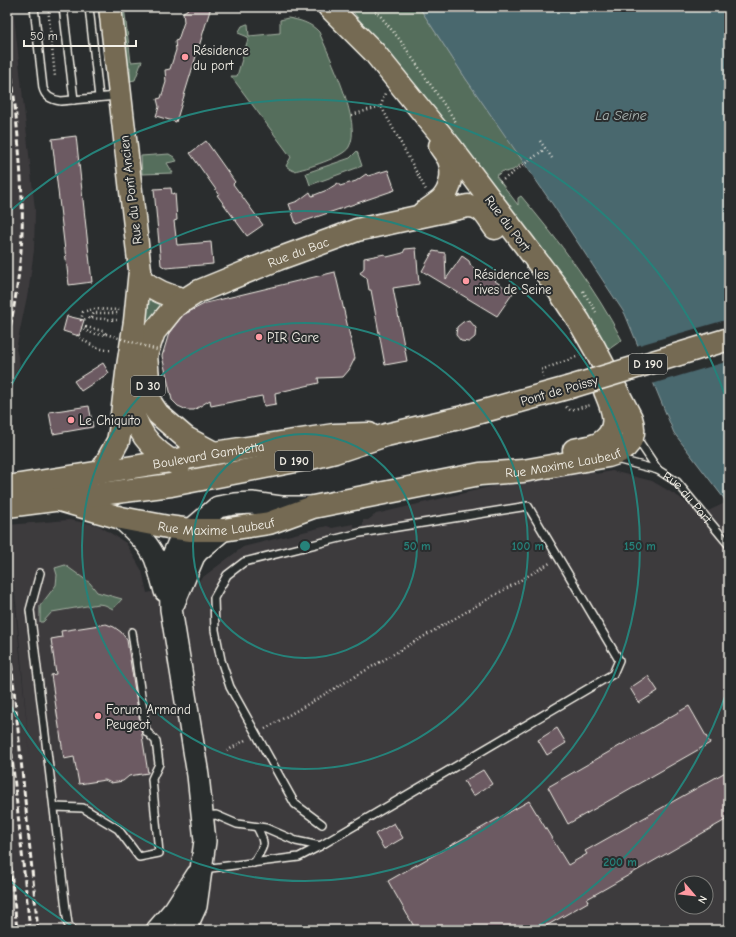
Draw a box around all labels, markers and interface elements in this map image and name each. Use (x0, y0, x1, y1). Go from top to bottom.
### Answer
scale bar (24, 22, 136, 48)
text: 50 m (30, 29, 58, 43)
place label: Résidence du port (193, 43, 249, 73)
marker: Résidence du port (180, 52, 190, 62)
water label: La Seine (595, 107, 647, 124)
street label: Rue du Pont Ancien (116, 135, 145, 245)
street label: Rue du Port (482, 193, 534, 255)
street label: Rue du Bac (265, 234, 331, 270)
place label: Résidence les rives de Seine (474, 267, 552, 297)
marker: Résidence les rives de Seine (461, 276, 471, 286)
place label: PIR Gare (267, 330, 319, 345)
marker: PIR Gare (254, 332, 264, 342)
road number: D 190 (629, 354, 667, 374)
street label: Pont de Poissy (519, 372, 600, 409)
road number: D 30 (131, 376, 165, 396)
place label: Le Chiquito (79, 413, 141, 428)
marker: Le Chiquito (66, 415, 76, 425)
street label: Boulevard Gambetta (152, 439, 265, 472)
street label: Rue Maxime Laubeuf (505, 444, 625, 480)
road number: D 190 (275, 451, 313, 471)
street label: Rue du Port (660, 468, 716, 527)
street label: Rue Maxime Laubeuf (157, 514, 278, 538)
centre of rings (298, 539, 312, 553)
text: 50 m (403, 539, 431, 553)
text: 100 m (512, 539, 544, 553)
text: 150 m (624, 539, 656, 553)
place label: Forum Armand Peugeot (106, 702, 191, 732)
marker: Forum Armand Peugeot (93, 711, 103, 721)
text: 200 m (603, 855, 637, 869)
north arrow (674, 875, 714, 915)
text: N (695, 893, 710, 906)

